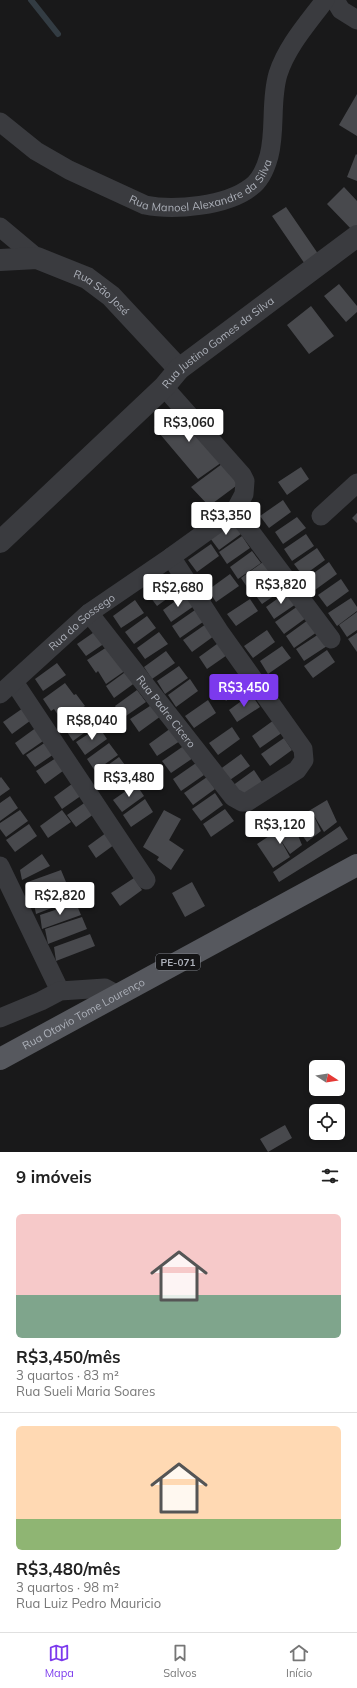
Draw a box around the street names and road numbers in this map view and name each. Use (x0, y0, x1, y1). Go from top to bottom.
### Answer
street label: Rua Manoel Alexandre da Silva (127, 157, 275, 214)
street label: Rua São José (72, 266, 132, 318)
street label: Rua Justino Gomes da Silva (159, 293, 277, 391)
street label: Rua do Sossego (45, 590, 118, 653)
street label: Rua Padre Cicero (133, 672, 199, 750)
road number: PE-071 (156, 954, 200, 970)
street label: Rua Otavio Tome Lourenço (20, 975, 147, 1053)

